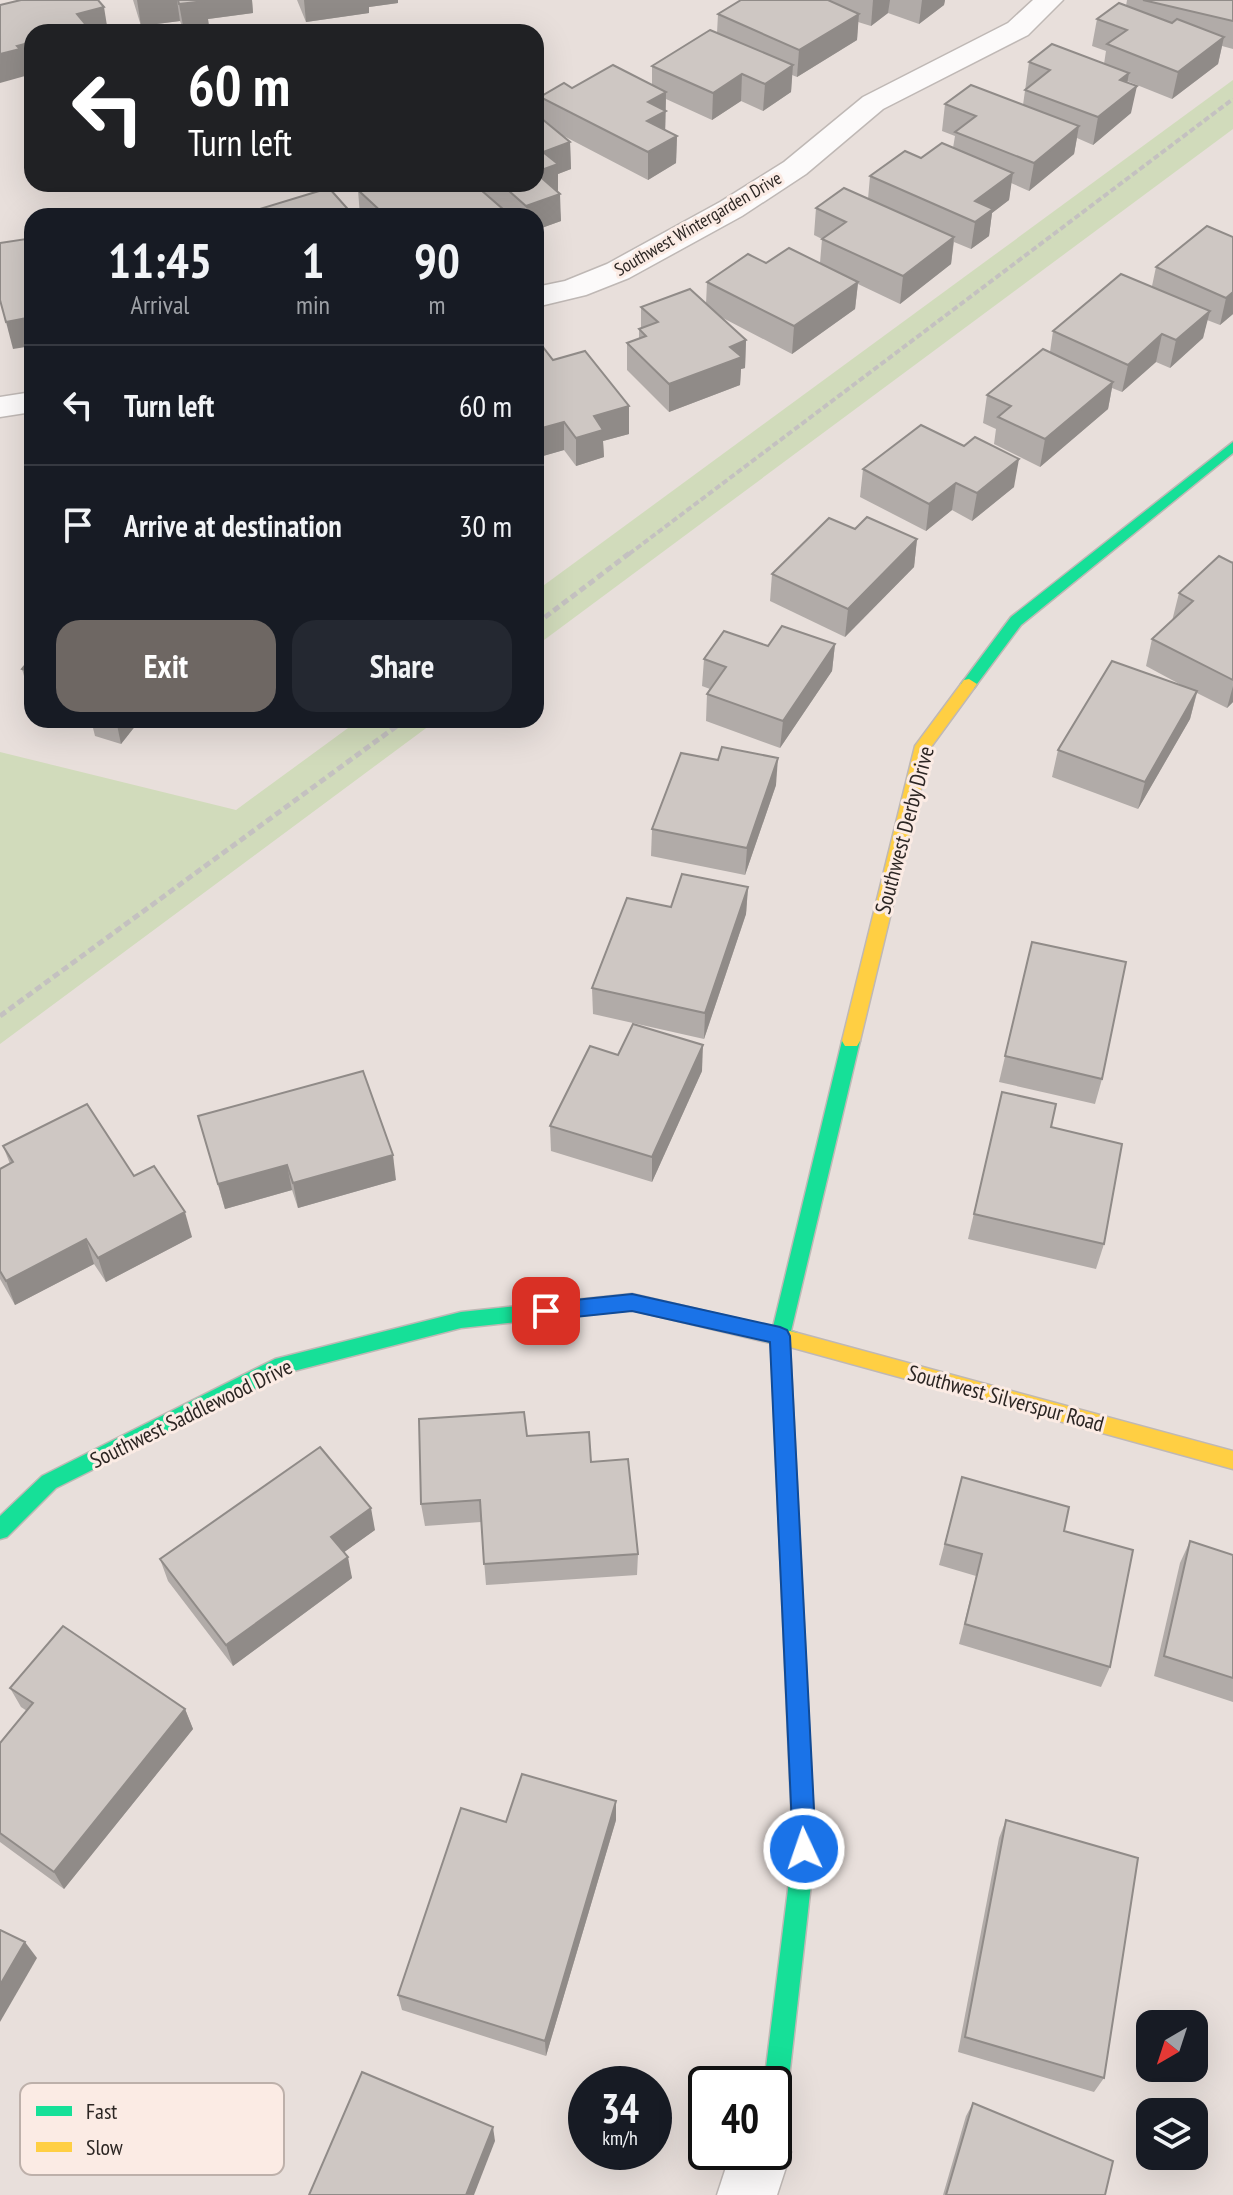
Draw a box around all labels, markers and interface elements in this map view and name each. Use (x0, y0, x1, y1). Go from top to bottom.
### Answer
text: 60 m (188, 49, 290, 121)
icon: left (56, 56, 160, 160)
text: Turn left (188, 119, 292, 166)
street label: Southwest Wintergarden Drive (610, 166, 785, 281)
text: 11:45 (108, 229, 212, 291)
text: 1 (301, 229, 324, 291)
text: 90 (414, 229, 460, 291)
text: Arrival (131, 288, 189, 321)
text: min (296, 288, 330, 321)
text: m (428, 288, 445, 321)
icon: left (56, 383, 100, 427)
text: Turn left (124, 386, 214, 425)
text: 60 m (459, 386, 512, 425)
icon: arrive (56, 503, 100, 547)
text: Arrive at destination (124, 506, 342, 545)
text: 30 m (459, 506, 512, 545)
button: Exit (56, 620, 276, 712)
button: Share (292, 620, 512, 712)
street label: Southwest Derby Drive (868, 743, 940, 917)
pin (512, 1277, 580, 1345)
icon: arrive (524, 1289, 568, 1333)
street label: Southwest Saddlewood Drive (85, 1352, 297, 1474)
street label: Southwest Silverspur Road (905, 1358, 1107, 1438)
position arrow (762, 1807, 846, 1891)
north arrow (1136, 2010, 1208, 2082)
map controls (1136, 2010, 1208, 2170)
speed limit sign: 40 (688, 2066, 792, 2170)
text: 34 (601, 2082, 639, 2134)
legend (20, 2083, 284, 2175)
text: Fast (86, 2097, 117, 2125)
button: layers (1136, 2098, 1208, 2170)
text: km/h (602, 2125, 638, 2151)
text: Slow (86, 2133, 123, 2161)

